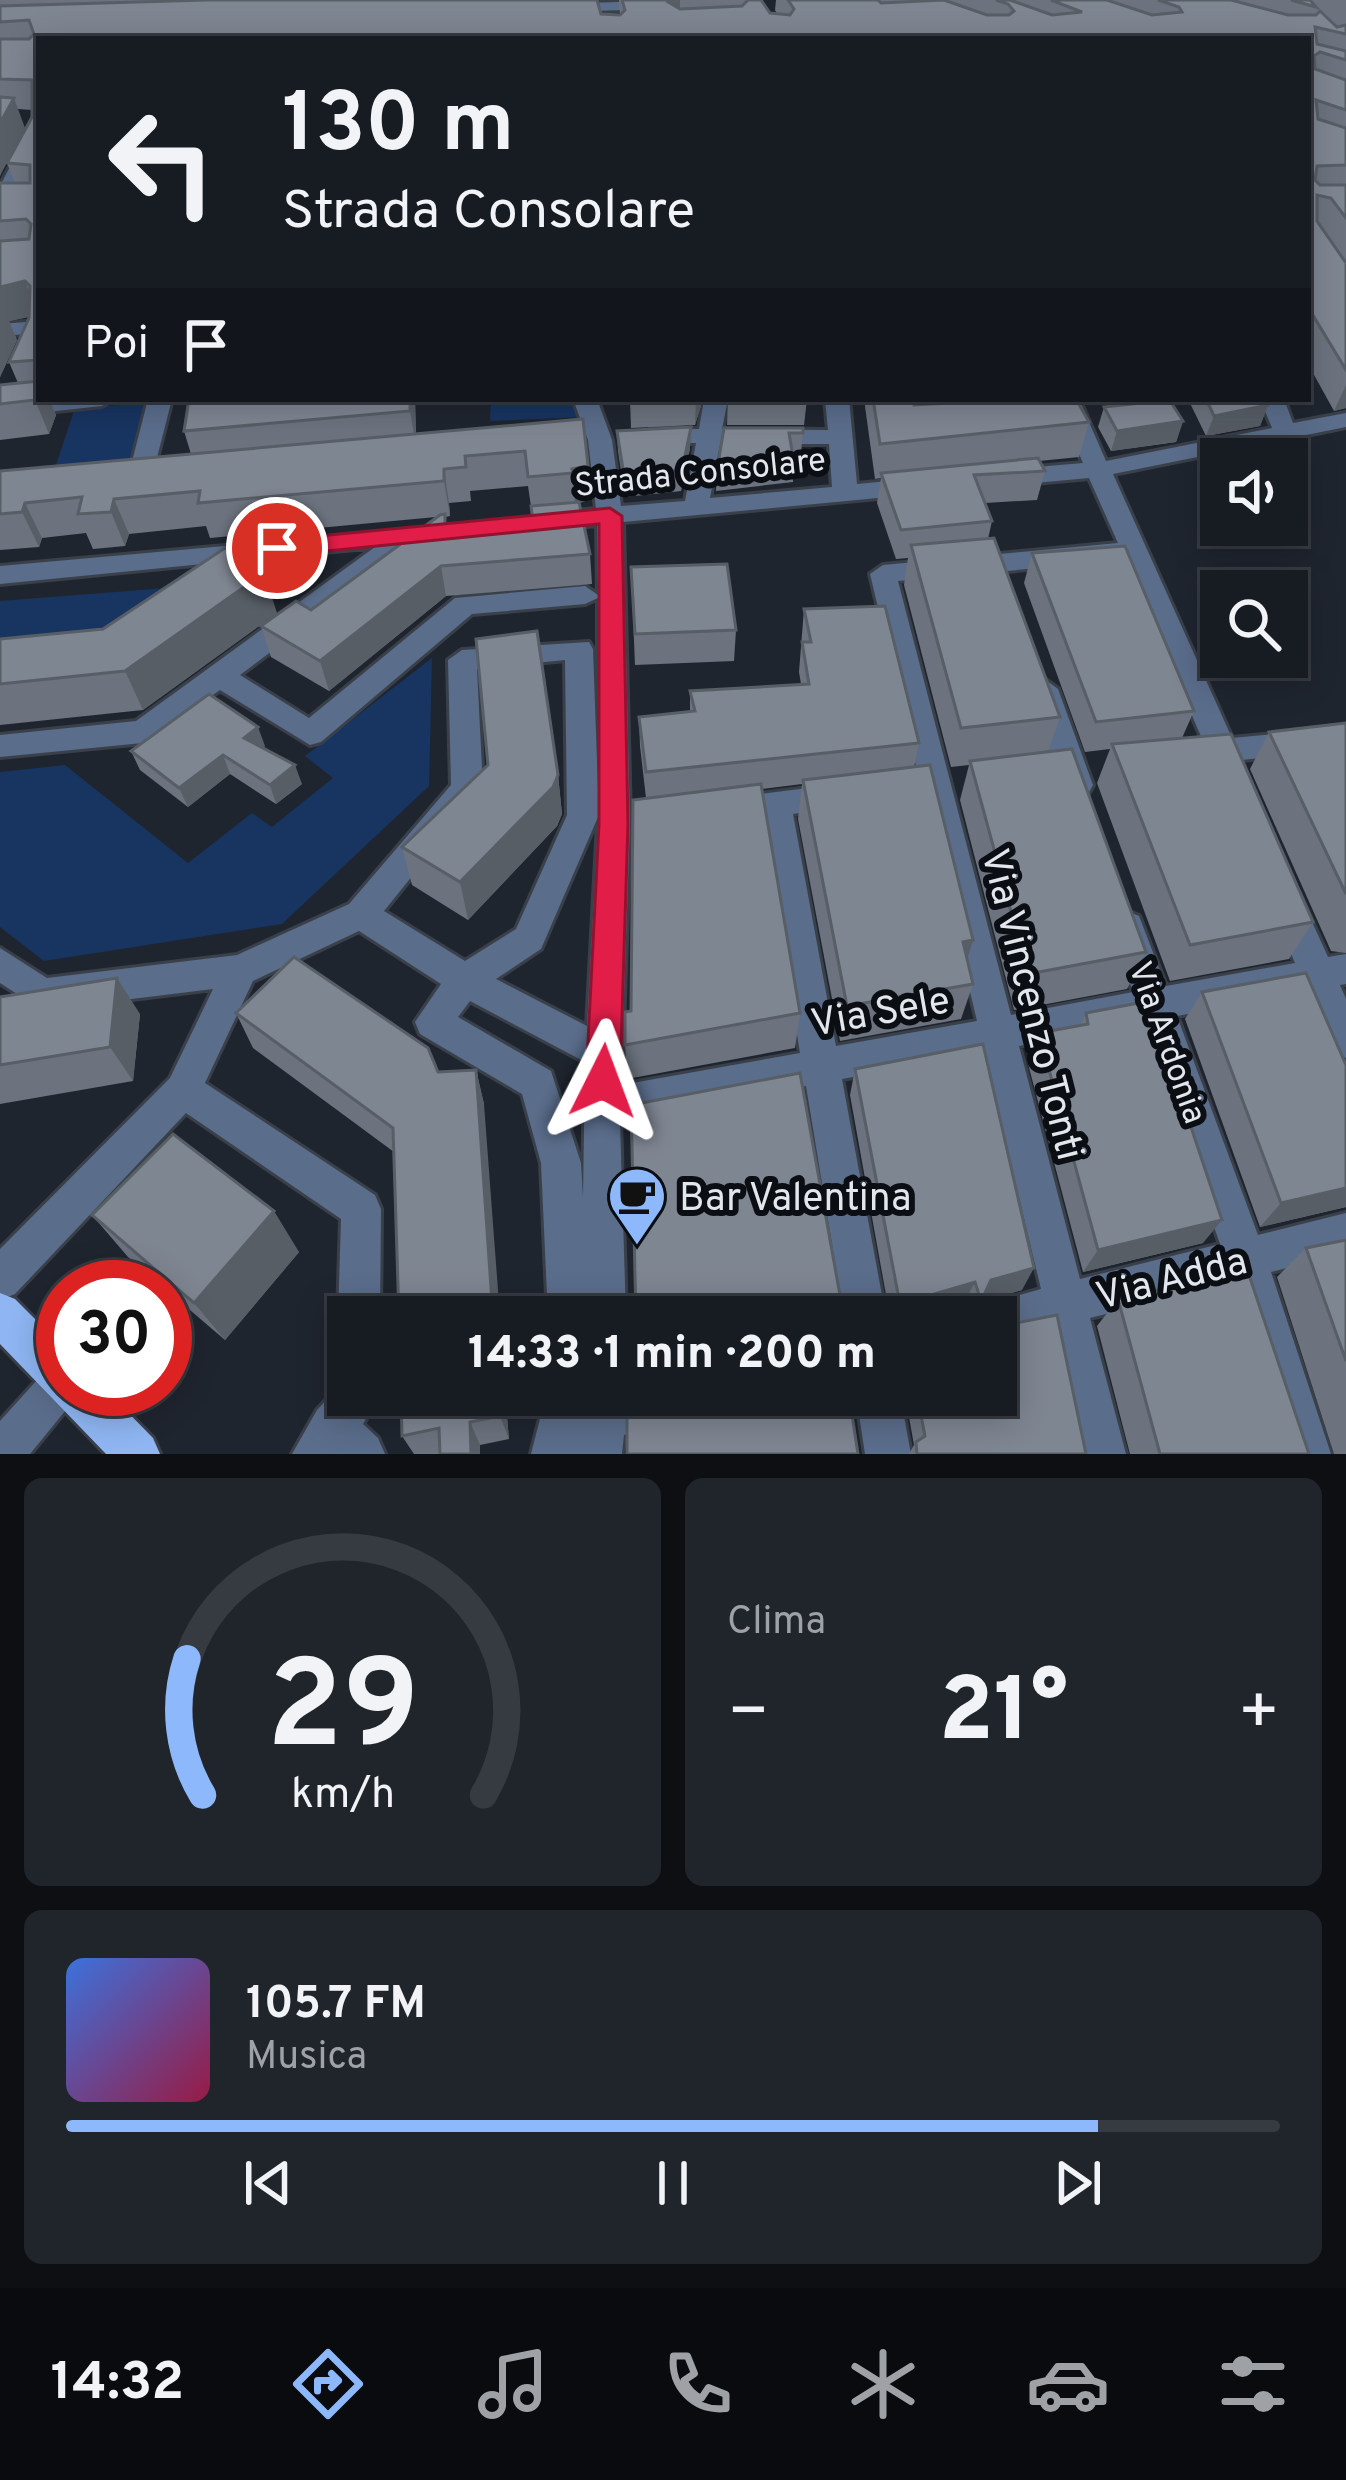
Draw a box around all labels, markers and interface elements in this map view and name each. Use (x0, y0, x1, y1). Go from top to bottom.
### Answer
text: 130 m (282, 75, 514, 181)
icon: left (84, 84, 240, 240)
text: Strada Consolare (282, 179, 695, 248)
icon: arrive (173, 312, 239, 378)
text: Poi (84, 317, 149, 374)
map controls (1200, 438, 1308, 678)
button: sound (1200, 438, 1308, 546)
street label: Strada Consolare (573, 441, 828, 509)
pin (226, 497, 328, 599)
icon: arrive (244, 515, 310, 581)
button: search (1200, 570, 1308, 678)
street label: Via Vincenzo Tonti (967, 844, 1092, 1166)
street label: Via Ardonia (1117, 957, 1214, 1130)
street label: Via Sele (808, 978, 954, 1051)
position arrow (540, 1018, 666, 1144)
cafe icon: Bar Valentina (606, 1165, 668, 1247)
place label: Bar Valentina (679, 1176, 911, 1225)
street label: Via Adda (1091, 1239, 1253, 1324)
speed limit sign: 30 (36, 1260, 192, 1416)
text: 14:33 · 1 min · 200 m (468, 1327, 876, 1384)
text: Clima (727, 1599, 826, 1648)
text: 29 (266, 1634, 419, 1792)
text: 21° (939, 1659, 1068, 1772)
text: − (727, 1674, 770, 1757)
text: + (1237, 1674, 1280, 1757)
text: km/h (290, 1769, 395, 1823)
text: 105.7 FM (246, 1977, 426, 2034)
text: Musica (246, 2034, 367, 2083)
icon: previous (235, 2150, 301, 2216)
icon: pause (640, 2150, 706, 2216)
icon: next (1045, 2150, 1111, 2216)
icon: directions (286, 2342, 370, 2426)
icon: music (471, 2342, 555, 2426)
icon: phone (656, 2342, 740, 2426)
icon: climate (841, 2342, 925, 2426)
icon: car (1026, 2342, 1110, 2426)
icon: filters (1211, 2342, 1295, 2426)
text: 14:32 (51, 2350, 184, 2419)

